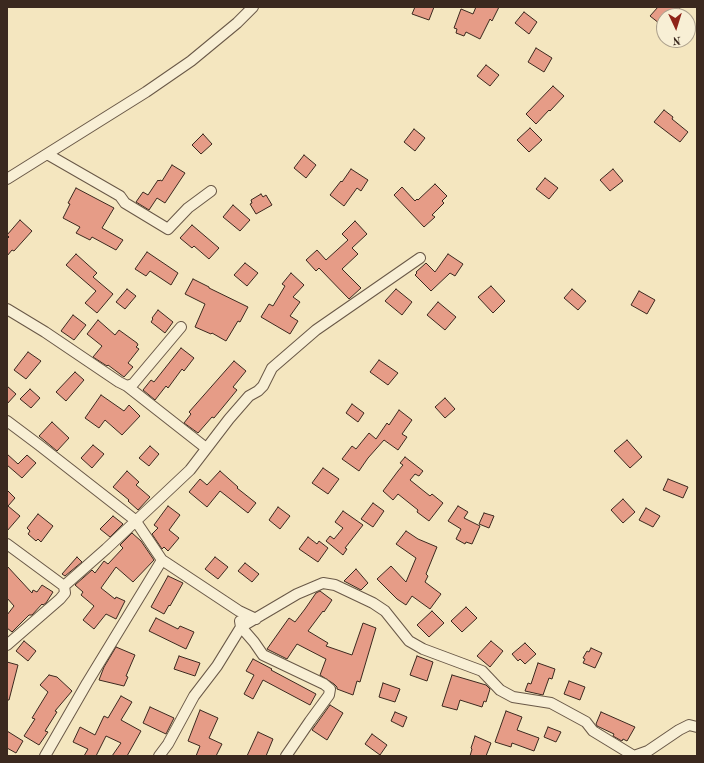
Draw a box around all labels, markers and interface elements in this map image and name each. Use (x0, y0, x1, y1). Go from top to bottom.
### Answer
north arrow (656, 8, 696, 48)
text: N (672, 34, 681, 45)

